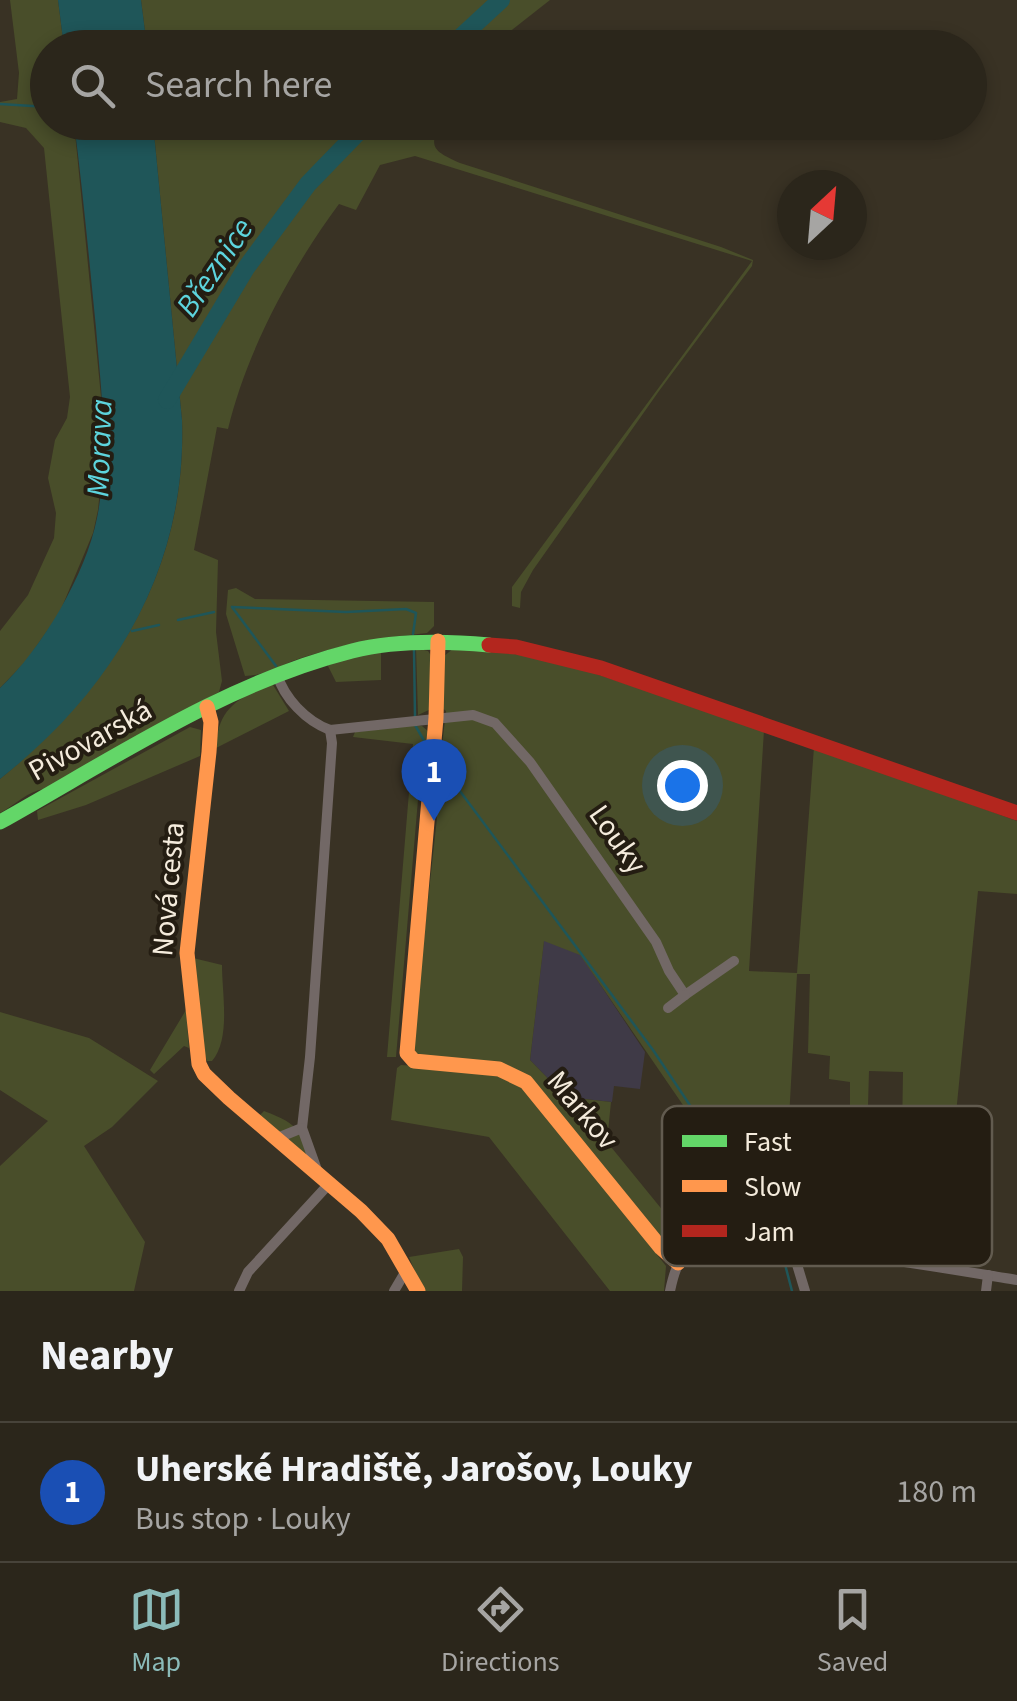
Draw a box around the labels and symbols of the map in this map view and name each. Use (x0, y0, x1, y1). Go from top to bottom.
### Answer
north arrow (777, 170, 867, 260)
water label: Březnice (165, 209, 265, 326)
water label: Morava (75, 398, 125, 498)
street label: Pivovarská (21, 689, 160, 792)
pin: 1 (402, 738, 466, 821)
your location (657, 760, 708, 811)
street label: Louky (578, 796, 657, 883)
street label: Nová cesta (141, 820, 196, 958)
street label: Markov (537, 1061, 629, 1159)
legend (662, 1106, 992, 1266)
text: Fast (744, 1122, 792, 1162)
text: Slow (744, 1167, 801, 1207)
text: Jam (744, 1212, 795, 1252)

